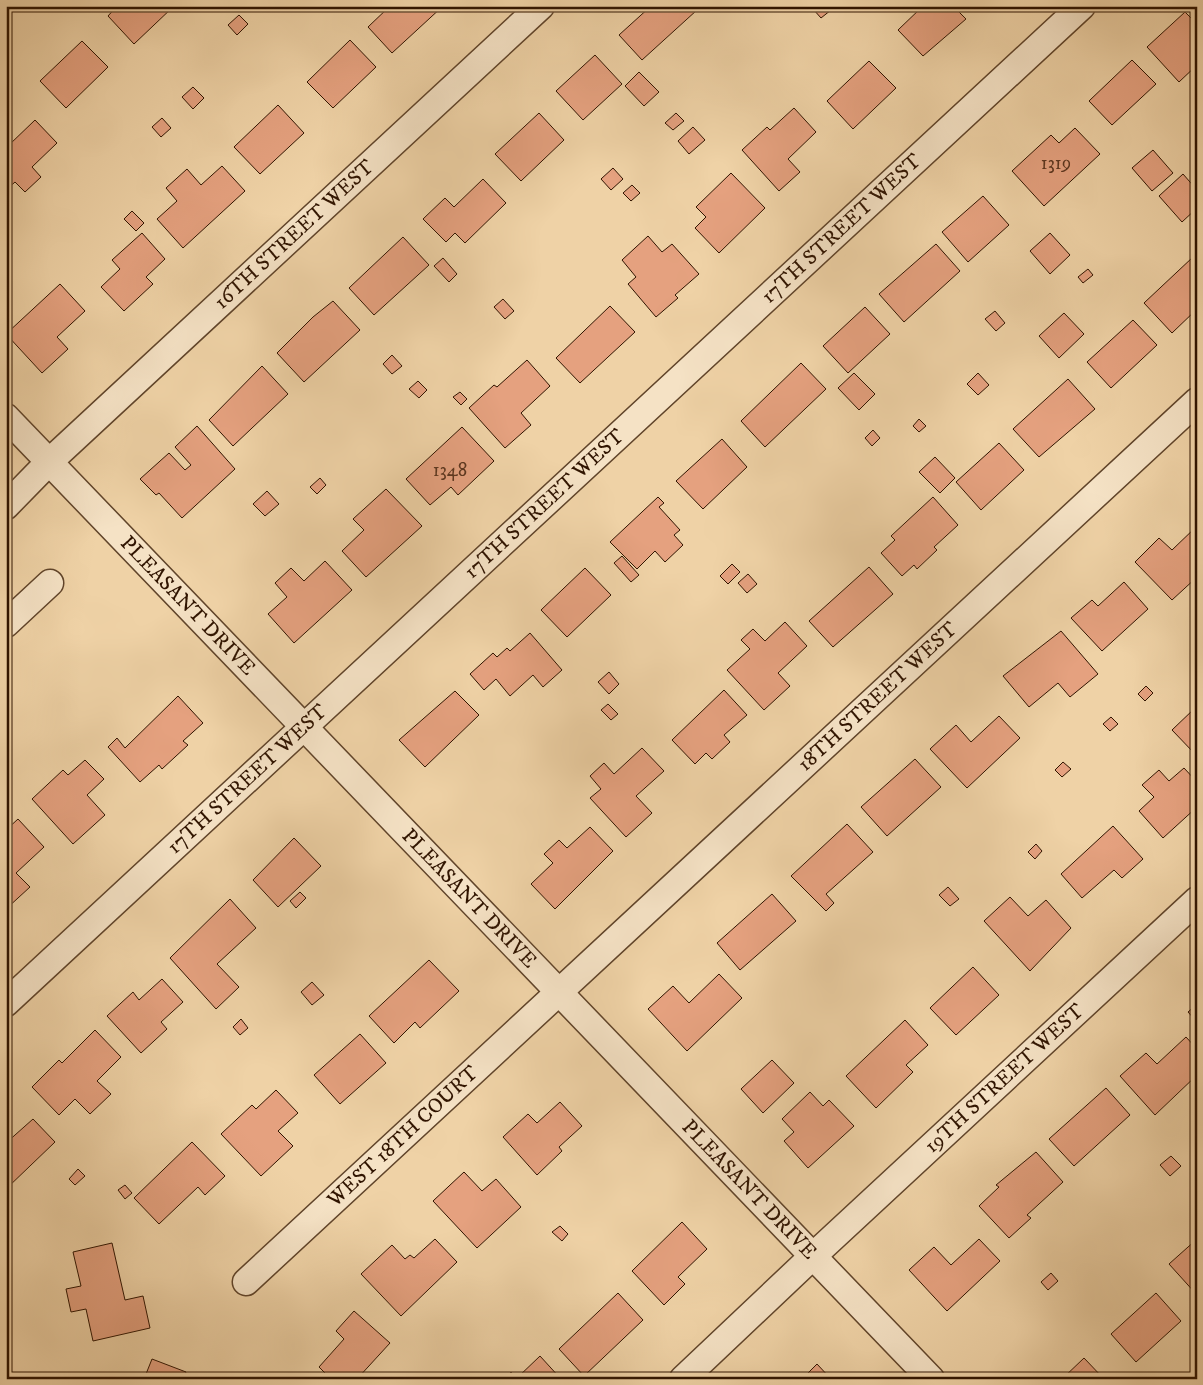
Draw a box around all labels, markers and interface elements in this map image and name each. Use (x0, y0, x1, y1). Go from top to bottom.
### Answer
street label: 17TH STREET WEST (756, 148, 927, 309)
house number: 1319 (1041, 152, 1071, 175)
street label: 16TH STREET WEST (209, 154, 380, 315)
street label: 17TH STREET WEST (459, 424, 630, 585)
house number: 1348 (433, 459, 467, 482)
street label: PLEASANT DRIVE (114, 531, 261, 681)
street label: 18TH STREET WEST (792, 616, 963, 777)
street label: 17TH STREET WEST (162, 699, 333, 860)
street label: PLEASANT DRIVE (396, 823, 542, 974)
street label: 19TH STREET WEST (919, 998, 1090, 1159)
street label: WEST 18TH COURT (321, 1060, 484, 1214)
street label: PLEASANT DRIVE (676, 1114, 822, 1265)

